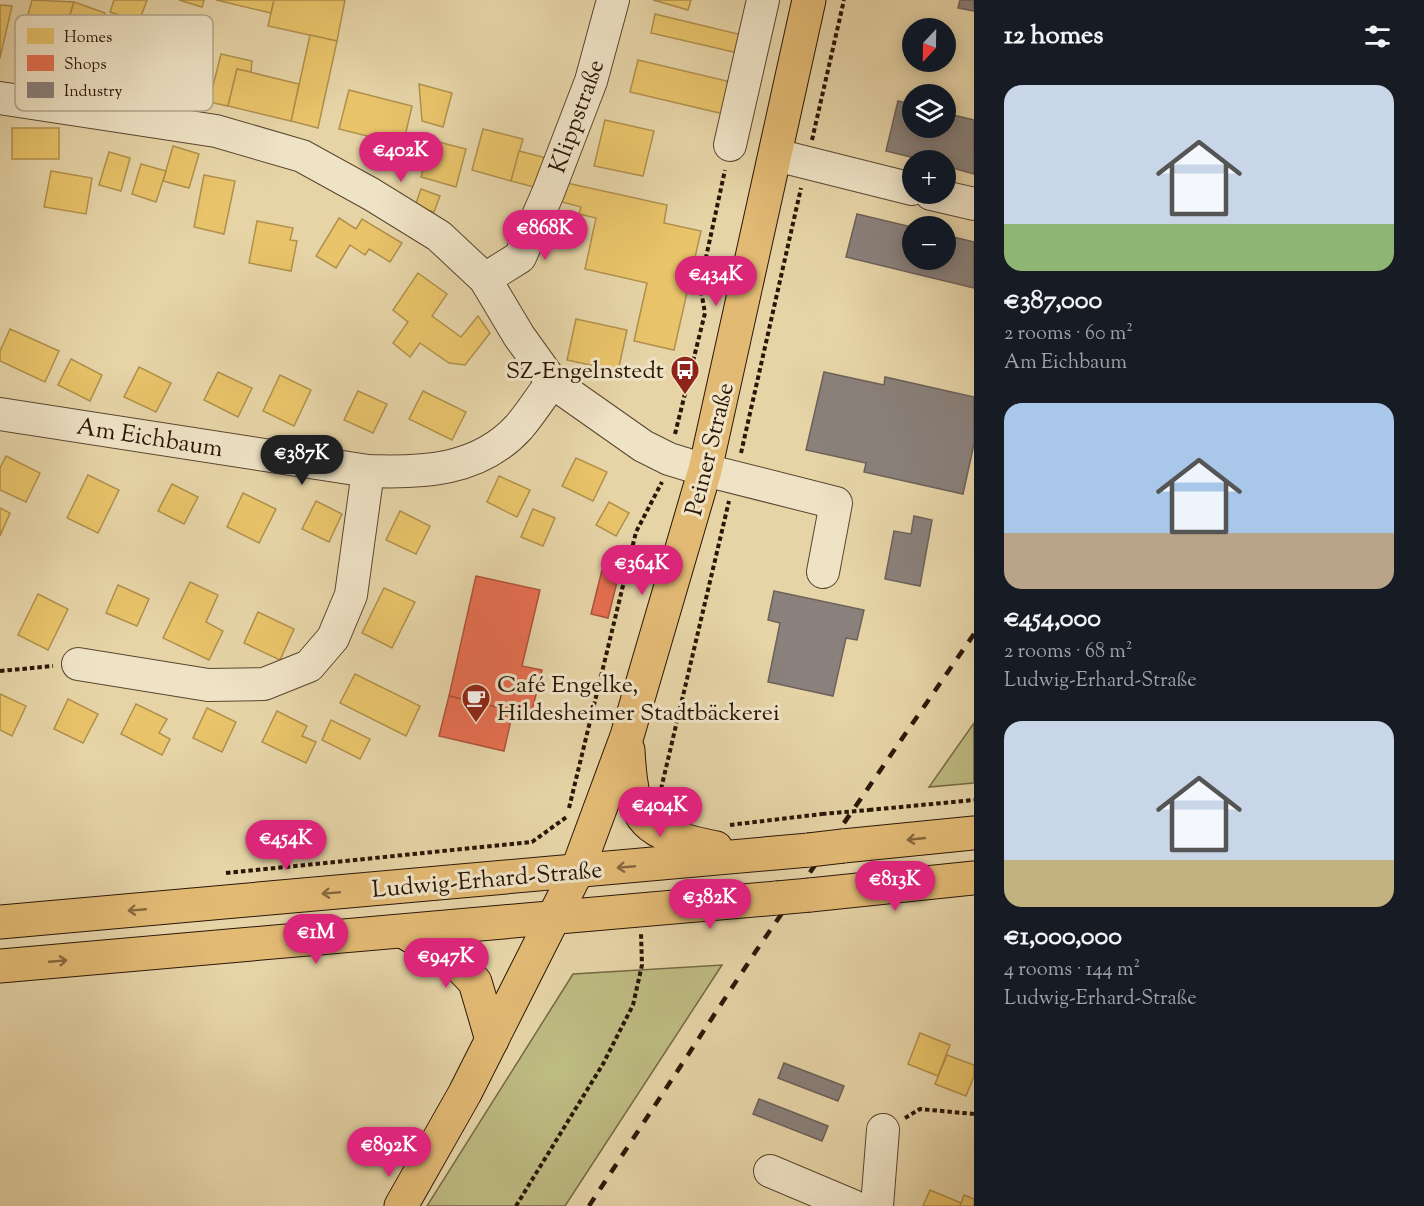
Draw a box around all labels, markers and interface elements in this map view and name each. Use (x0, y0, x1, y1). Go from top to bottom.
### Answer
legend (15, 15, 213, 111)
north arrow (902, 18, 956, 72)
map controls (902, 18, 956, 270)
text: 12 homes (1004, 18, 1103, 55)
icon: filters (1361, 20, 1394, 53)
text: Homes (64, 27, 112, 50)
text: Shops (64, 54, 107, 77)
street label: Klippstraße (542, 55, 614, 178)
text: Industry (64, 81, 122, 104)
button: layers (902, 84, 956, 138)
icon: home (1145, 124, 1253, 232)
pin: €402K (359, 132, 443, 183)
text: €402K (373, 137, 429, 166)
button: + (902, 150, 956, 204)
pin: €868K (503, 210, 587, 261)
text: €868K (517, 215, 573, 244)
button: − (902, 216, 956, 270)
pin: €434K (674, 256, 758, 307)
text: €434K (689, 261, 743, 290)
text: €387,000 (1004, 283, 1102, 320)
text: 2 rooms · 60 m² (1004, 320, 1133, 349)
text: Am Eichbaum (1004, 349, 1127, 378)
bus stop icon: SZ-Engelnstedt (669, 354, 701, 396)
place label: SZ-Engelnstedt (506, 355, 664, 389)
street label: Peiner Straße (678, 379, 744, 520)
street label: Am Eichbaum (74, 411, 225, 467)
pin: €387K (260, 435, 344, 486)
text: €387K (275, 440, 329, 469)
icon: home (1145, 442, 1253, 550)
pin: €364K (600, 545, 684, 596)
text: €364K (615, 550, 669, 579)
text: €454,000 (1004, 601, 1101, 638)
text: 2 rooms · 68 m² (1004, 638, 1132, 667)
text: Ludwig-Erhard-Straße (1004, 667, 1197, 696)
place label: Café Engelke, Hildesheimer Stadtbäckerei (497, 669, 780, 731)
cafe icon: Café Engelke, Hildesheimer Stadtbäckerei (460, 682, 492, 724)
icon: home (1145, 760, 1253, 868)
pin: €404K (618, 787, 702, 838)
text: €404K (632, 792, 688, 821)
pin: €454K (244, 820, 328, 871)
text: €454K (260, 825, 312, 854)
one-way arrow (906, 834, 926, 845)
street label: Ludwig-Erhard-Straße (371, 854, 604, 908)
pin: €813K (853, 861, 937, 912)
one-way arrow (616, 862, 636, 873)
text: €813K (869, 866, 921, 895)
pin: €382K (668, 879, 752, 930)
text: €382K (683, 884, 737, 913)
one-way arrow (321, 888, 341, 899)
one-way arrow (127, 905, 147, 916)
pin: €1M (287, 914, 345, 965)
text: €1M (297, 919, 335, 948)
text: €1,000,000 (1004, 919, 1122, 956)
pin: €947K (404, 938, 488, 989)
text: €947K (418, 943, 474, 972)
one-way arrow (48, 955, 68, 966)
text: 4 rooms · 144 m² (1004, 956, 1140, 985)
text: Ludwig-Erhard-Straße (1004, 985, 1197, 1014)
pin: €892K (347, 1127, 431, 1178)
text: €892K (361, 1132, 417, 1161)

